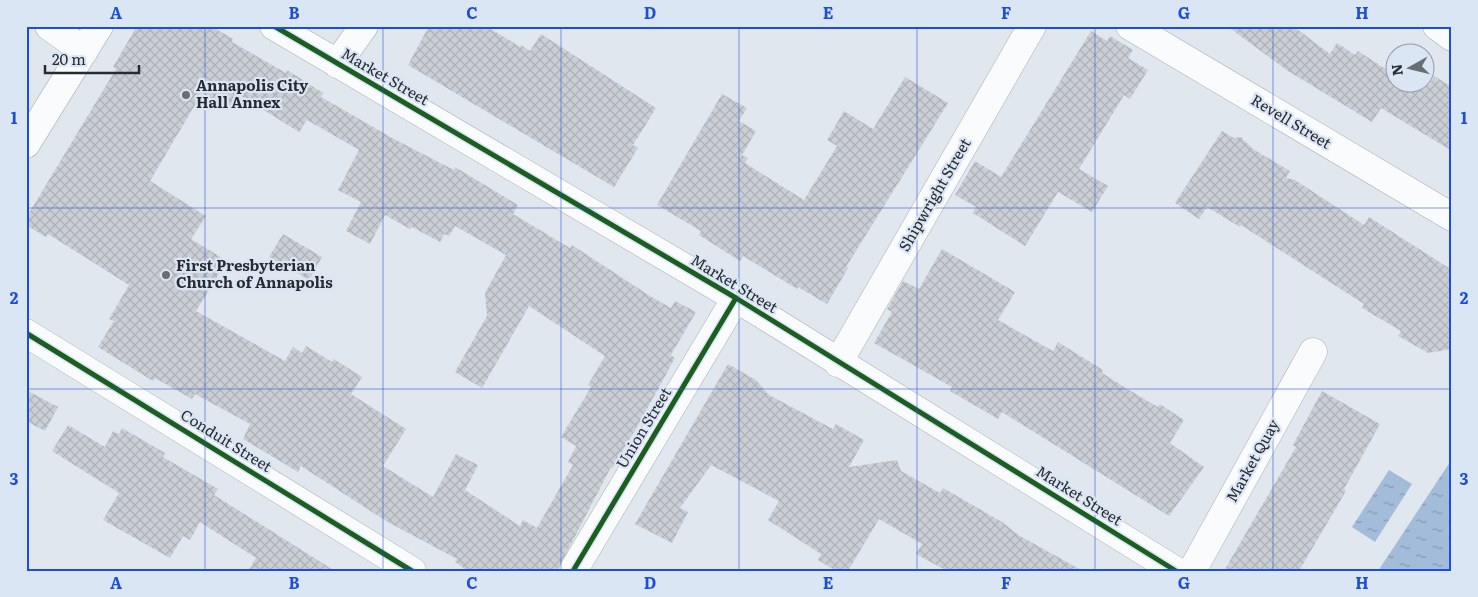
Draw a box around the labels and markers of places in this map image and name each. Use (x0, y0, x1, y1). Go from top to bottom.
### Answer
place label: Annapolis City Hall Annex (196, 73, 309, 113)
marker: Annapolis City Hall Annex (180, 89, 192, 101)
place label: First Presbyterian Church of Annapolis (176, 253, 333, 293)
marker: First Presbyterian Church of Annapolis (160, 269, 172, 281)

